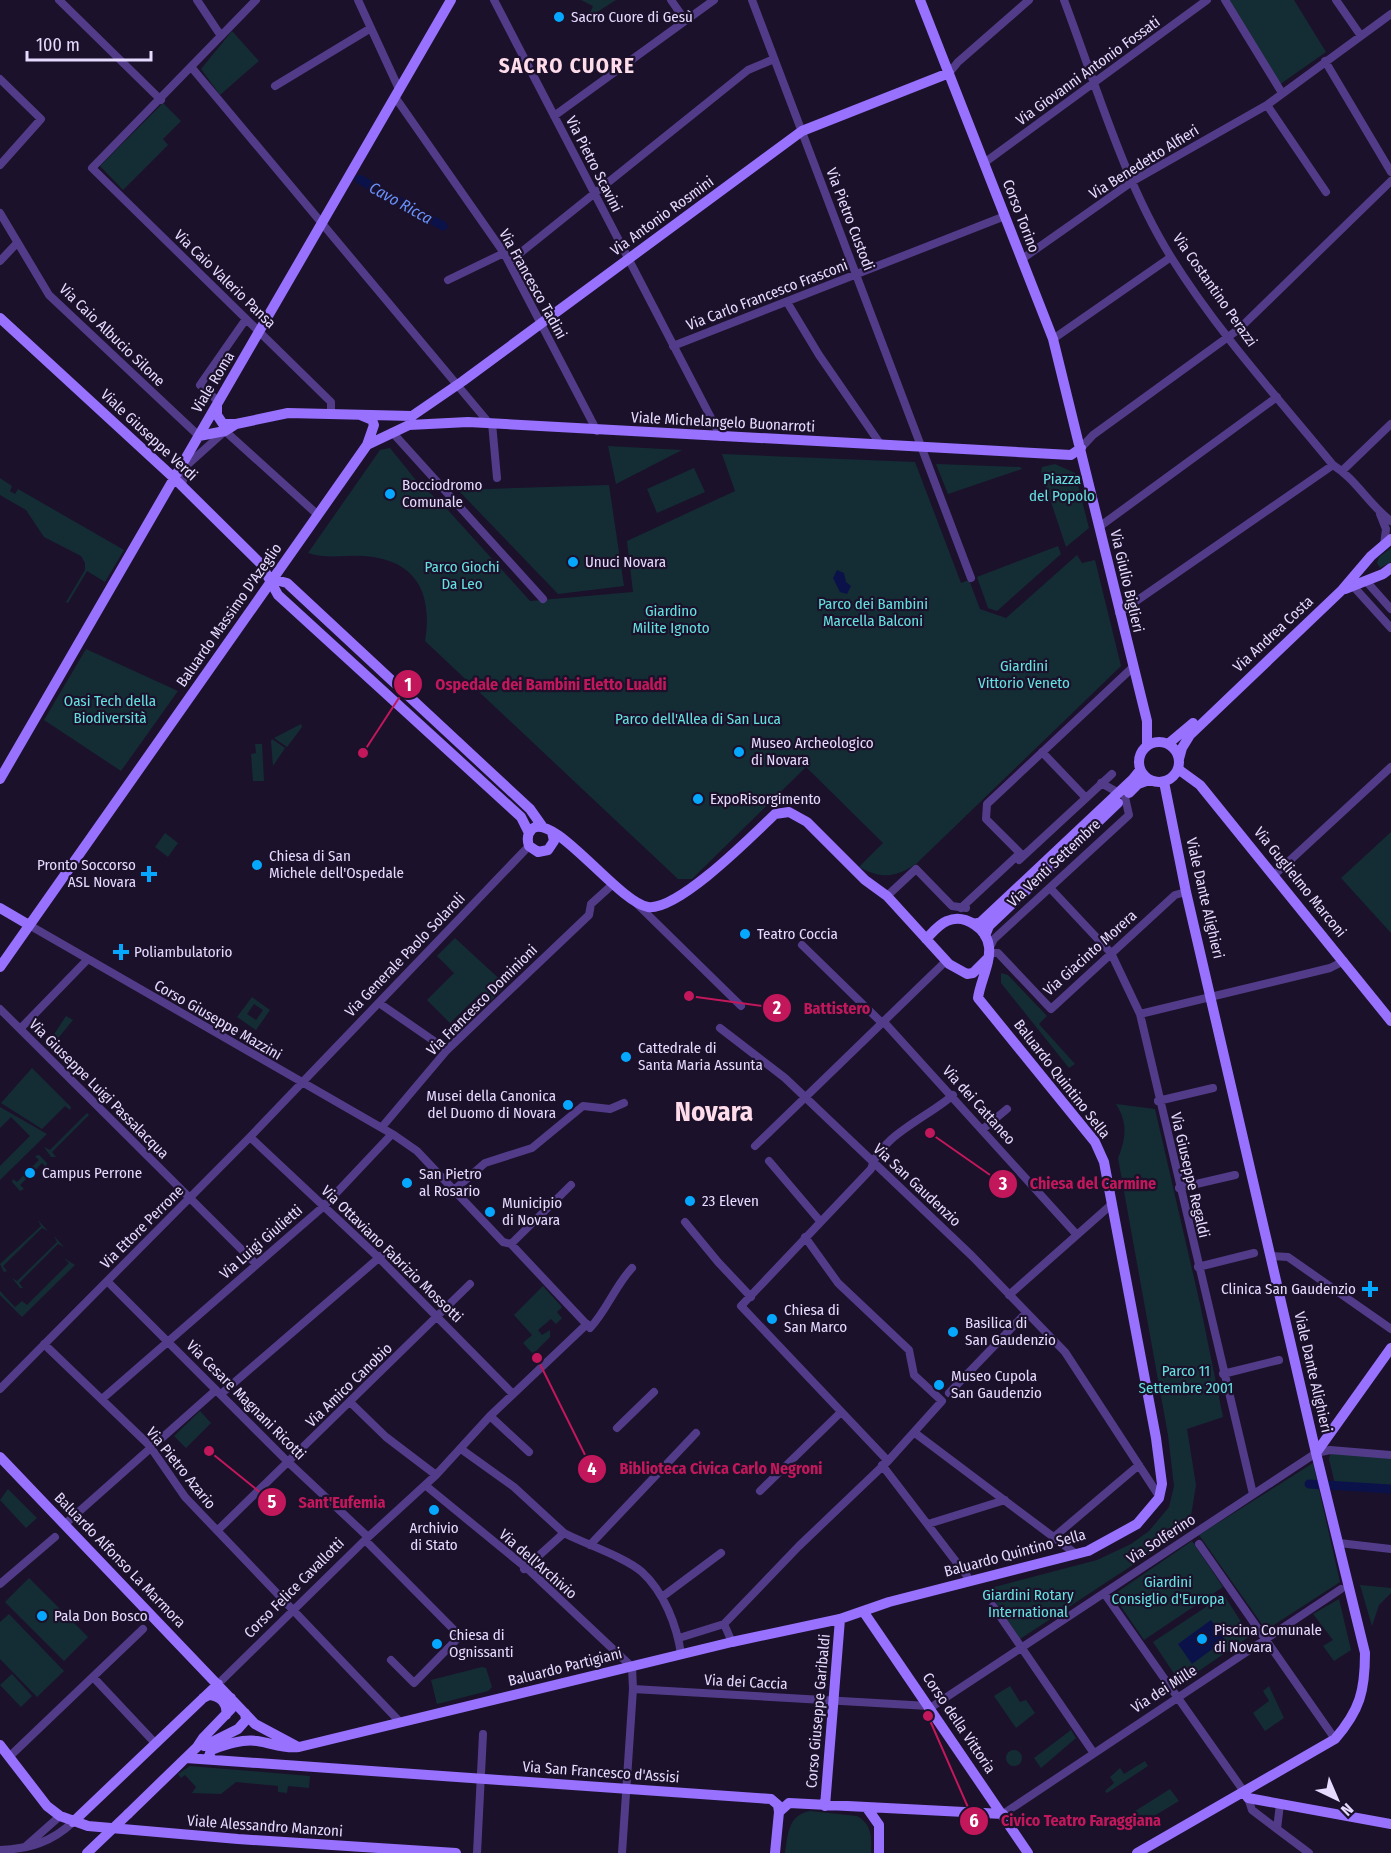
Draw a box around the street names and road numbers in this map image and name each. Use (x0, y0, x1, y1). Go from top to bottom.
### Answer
street label: Via Giovanni Antonio Fossati (1013, 13, 1163, 129)
street label: Via Pietro Scavini (562, 113, 626, 215)
street label: Via Benedetto Alfieri (1086, 121, 1202, 203)
street label: Via Pietro Custodi (822, 165, 878, 273)
street label: Via Antonio Rosmini (607, 173, 717, 259)
street label: Corso Torino (999, 177, 1043, 255)
street label: Via Caio Valerio Pansa (170, 226, 280, 332)
street label: Via Francesco Tadini (495, 226, 571, 342)
street label: Via Costantino Perazzi (1169, 230, 1261, 350)
street label: Via Carlo Francesco Frasconi (684, 256, 850, 334)
street label: Via Caio Albucio Silone (55, 280, 169, 390)
street label: Viale Roma (188, 348, 238, 416)
street label: Viale Giuseppe Verdi (97, 386, 201, 484)
street label: Viale Michelangelo Buonarroti (631, 408, 815, 436)
street label: Via Giulio Biglieri (1106, 528, 1148, 634)
street label: Baluardo Massimo D'Azeglio (173, 540, 286, 690)
street label: Via Andrea Costa (1229, 592, 1317, 676)
street label: Via Venti Settembre (1004, 815, 1104, 911)
street label: Via Guglielmo Marconi (1250, 823, 1350, 941)
street label: Viale Dante Alighieri (1182, 836, 1228, 960)
street label: Via Generale Paolo Solaroli (341, 889, 469, 1021)
street label: Via Giacinto Morera (1040, 906, 1140, 1000)
street label: Via Francesco Dominioni (423, 941, 541, 1059)
street label: Corso Giuseppe Mazzini (151, 976, 285, 1064)
street label: Via Giuseppe Luigi Passalacqua (25, 1015, 173, 1163)
street label: Baluardo Quintino Sella (1010, 1016, 1114, 1142)
street label: Via dei Cattaneo (939, 1062, 1019, 1148)
street label: Via Giuseppe Regaldi (1167, 1110, 1213, 1240)
street label: Via San Gaudenzio (869, 1140, 965, 1230)
street label: Via Ettore Perrone (97, 1182, 187, 1272)
street label: Via Ottaviano Fabrizio Mossotti (318, 1182, 466, 1326)
street label: Via Luigi Giulietti (216, 1201, 306, 1283)
street label: Viale Dante Alighieri (1290, 1310, 1336, 1434)
street label: Via Cesare Magnani Ricotti (183, 1337, 309, 1463)
street label: Via Amico Canobio (302, 1339, 396, 1431)
street label: Via Pietro Azario (142, 1423, 220, 1513)
street label: Baluardo Alfonso La Marmora (51, 1489, 189, 1631)
street label: Via Solferino (1123, 1510, 1199, 1568)
street label: Via dell'Archivio (495, 1525, 581, 1603)
street label: Baluardo Quintino Sella (942, 1525, 1088, 1581)
street label: Corso Felice Cavallotti (240, 1534, 348, 1642)
street label: Corso Giuseppe Garibaldi (802, 1633, 834, 1789)
street label: Baluardo Partigiani (506, 1644, 624, 1690)
street label: Via dei Mille (1128, 1661, 1200, 1717)
street label: Corso della Vittoria (919, 1669, 999, 1777)
street label: Via dei Caccia (704, 1671, 788, 1693)
street label: Via San Francesco d'Assisi (522, 1758, 680, 1786)
street label: Viale Alessandro Manzoni (187, 1812, 343, 1840)

